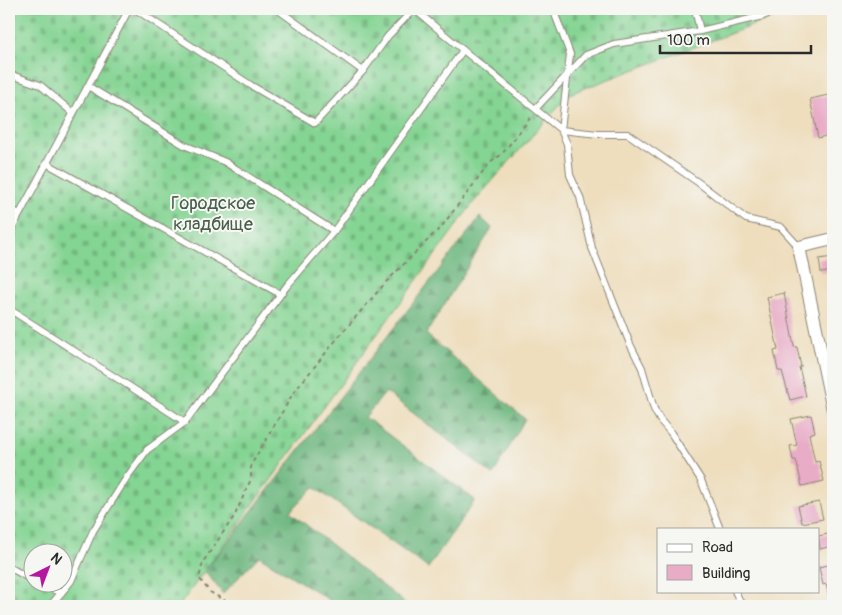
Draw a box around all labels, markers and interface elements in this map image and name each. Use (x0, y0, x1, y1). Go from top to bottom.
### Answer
scale bar (660, 22, 811, 54)
text: 100 m (667, 31, 710, 50)
park label: Городское кладбище (171, 192, 255, 236)
legend (657, 528, 820, 592)
text: Road (702, 538, 733, 557)
north arrow (22, 542, 72, 592)
text: N (47, 549, 66, 568)
text: Building (702, 564, 750, 583)

